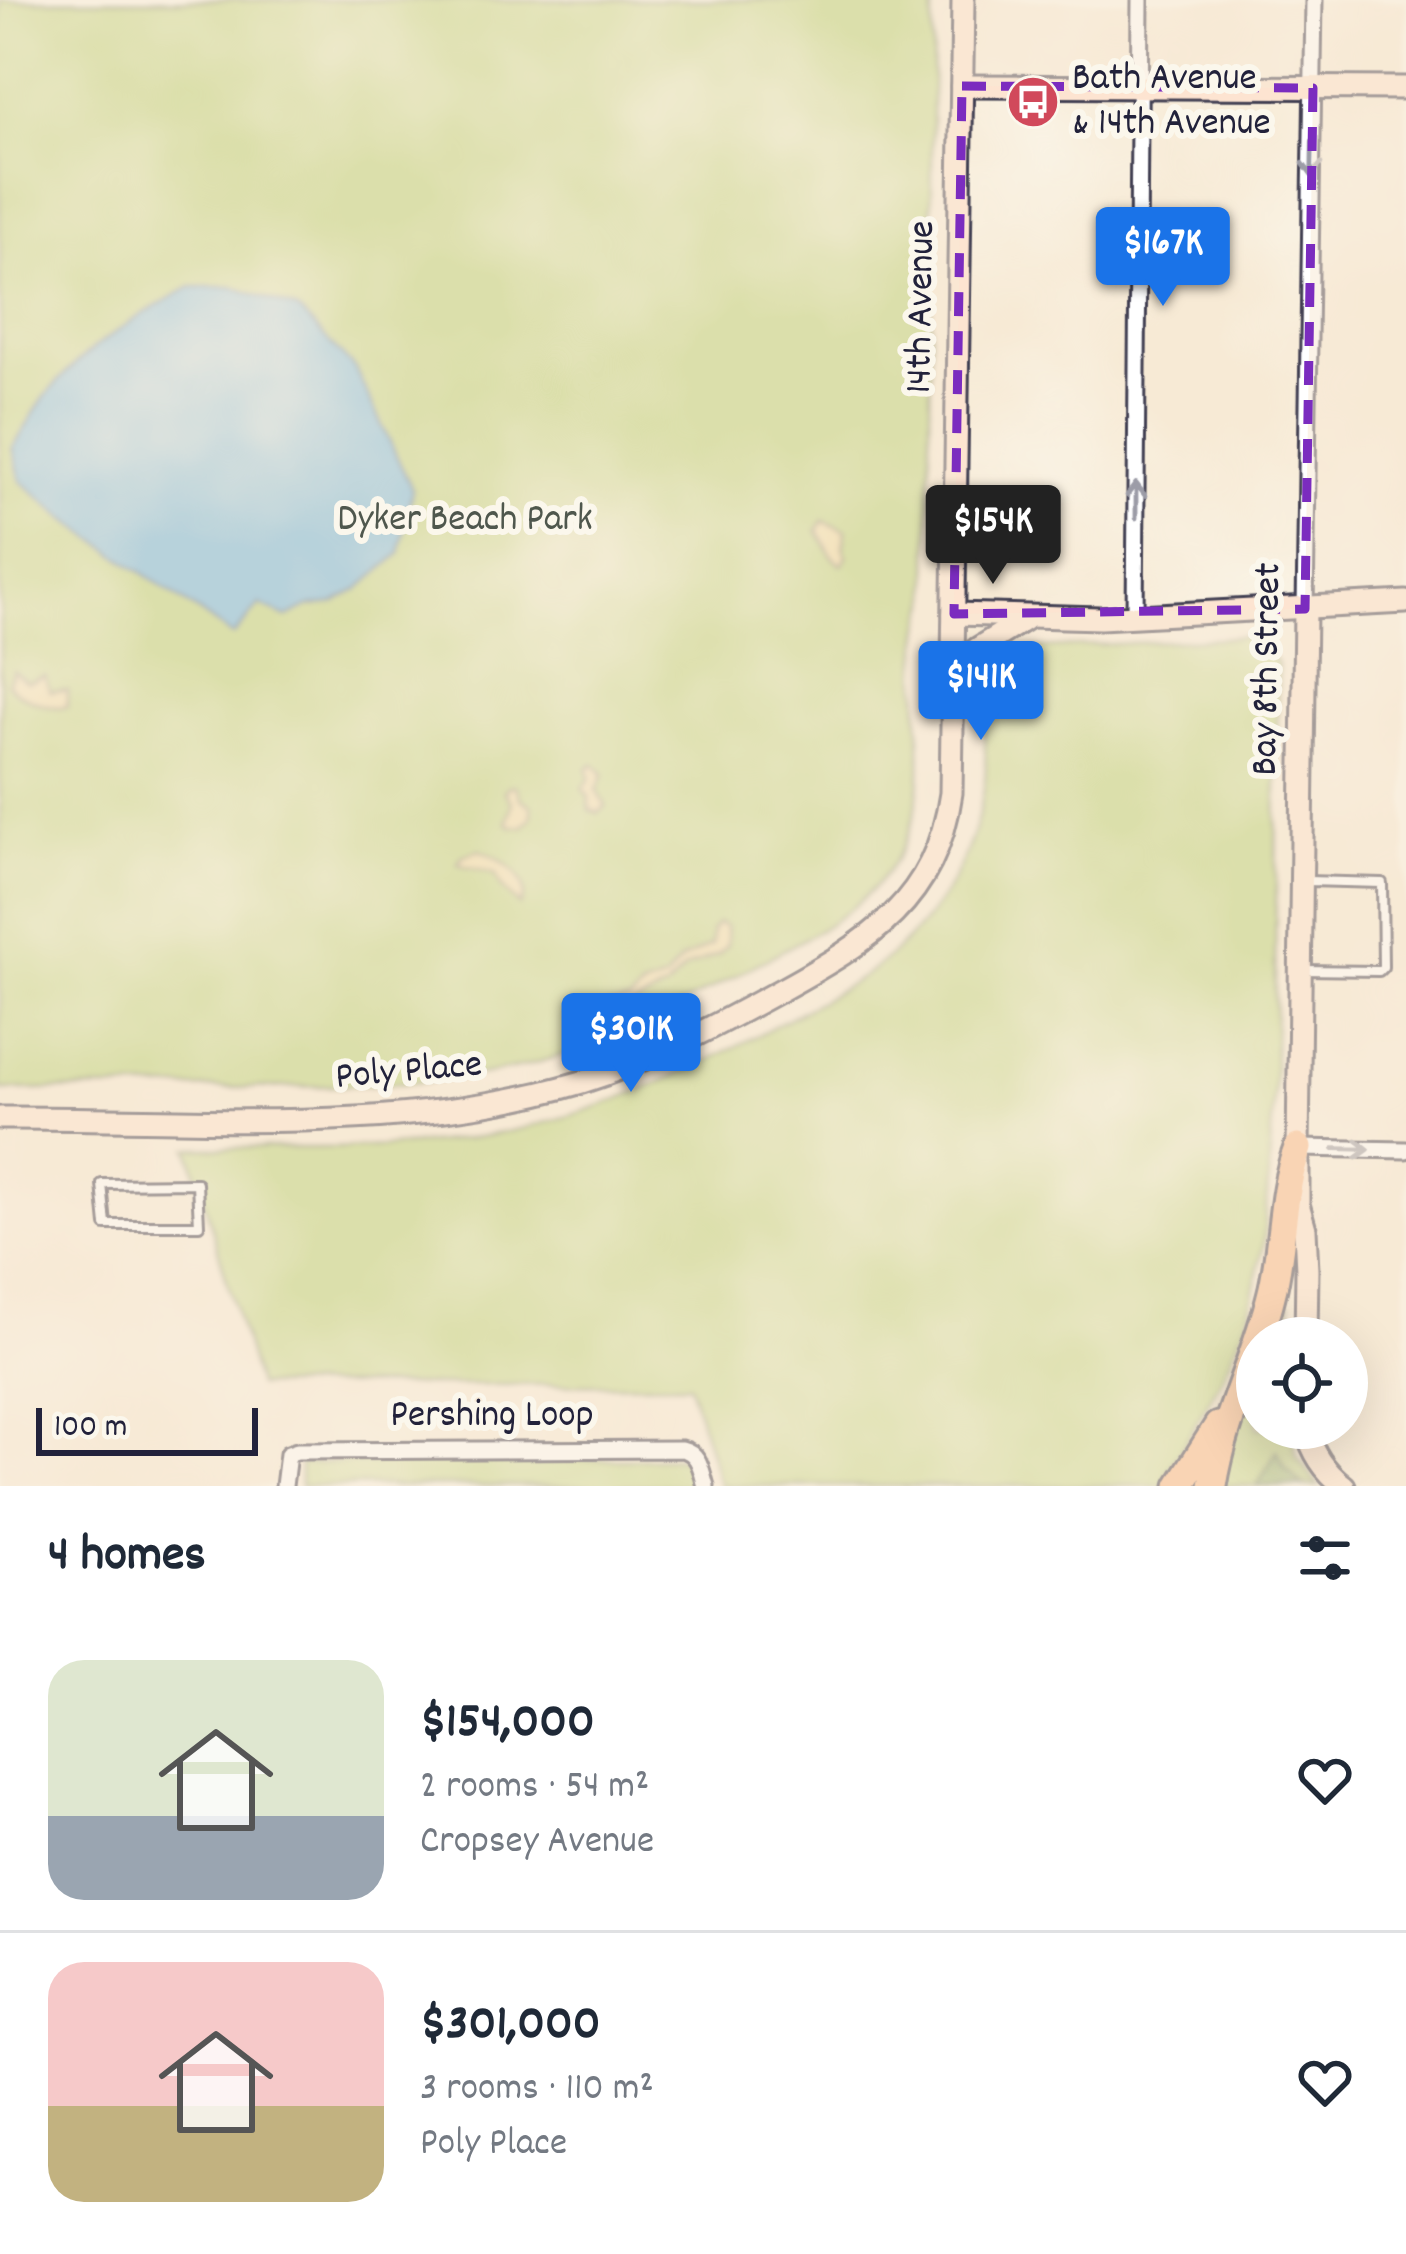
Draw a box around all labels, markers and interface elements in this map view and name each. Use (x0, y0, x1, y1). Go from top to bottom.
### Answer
place label: Bath Avenue & 14th Avenue (1072, 53, 1271, 153)
bus stop icon: Bath Avenue & 14th Avenue (1005, 74, 1061, 130)
one-way arrow (1301, 139, 1324, 178)
pin: $167K (1079, 207, 1247, 309)
text: $167K (1123, 218, 1203, 273)
street label: 14th Avenue (894, 220, 952, 394)
one-way arrow (1125, 481, 1148, 520)
pin: $154K (909, 485, 1077, 587)
park label: Dyker Beach Park (337, 494, 593, 549)
text: $154K (953, 496, 1033, 551)
street label: Bay 8th Street (1240, 562, 1298, 776)
pin: $141K (897, 641, 1065, 743)
text: $141K (945, 652, 1017, 707)
pin: $301K (547, 993, 715, 1095)
text: $301K (589, 1004, 673, 1059)
street label: Poly Place (333, 1039, 485, 1107)
one-way arrow (1332, 1138, 1371, 1160)
map controls (1236, 1317, 1368, 1449)
button: locate (1236, 1317, 1368, 1449)
street label: Pershing Loop (390, 1390, 594, 1445)
scale bar (36, 1402, 258, 1455)
text: 100 m (54, 1405, 127, 1452)
text: 4 homes (48, 1522, 206, 1594)
icon: filters (1292, 1525, 1358, 1591)
text: $154,000 (420, 1689, 595, 1761)
icon: home (144, 1708, 288, 1852)
icon: heart (1292, 1747, 1358, 1813)
text: 2 rooms · 54 m² (420, 1761, 649, 1816)
text: Cropsey Avenue (420, 1816, 654, 1871)
text: $301,000 (420, 1991, 601, 2063)
icon: home (144, 2010, 288, 2154)
icon: heart (1292, 2049, 1358, 2115)
text: 3 rooms · 110 m² (420, 2063, 654, 2118)
text: Poly Place (420, 2118, 567, 2173)

